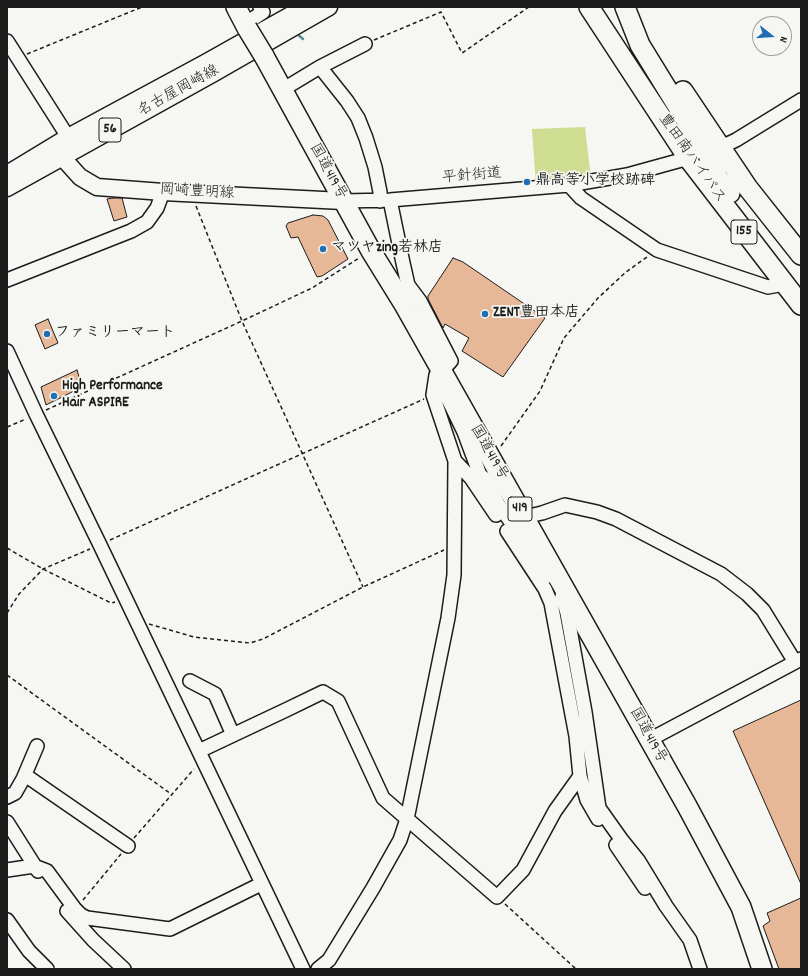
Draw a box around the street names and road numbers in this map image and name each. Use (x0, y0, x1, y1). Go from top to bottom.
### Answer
street label: 名古屋岡崎線 (135, 62, 223, 122)
street label: 豊田南バイパス (654, 111, 728, 207)
road number: 56 (99, 118, 121, 142)
street label: 国道419号 (304, 141, 350, 203)
street label: 平針街道 (441, 165, 503, 189)
street label: 岡崎豊明線 (159, 182, 235, 204)
road number: 155 (731, 220, 757, 244)
street label: 国道419号 (465, 422, 511, 484)
road number: 419 (508, 497, 532, 521)
street label: 国道419号 (624, 705, 670, 767)

